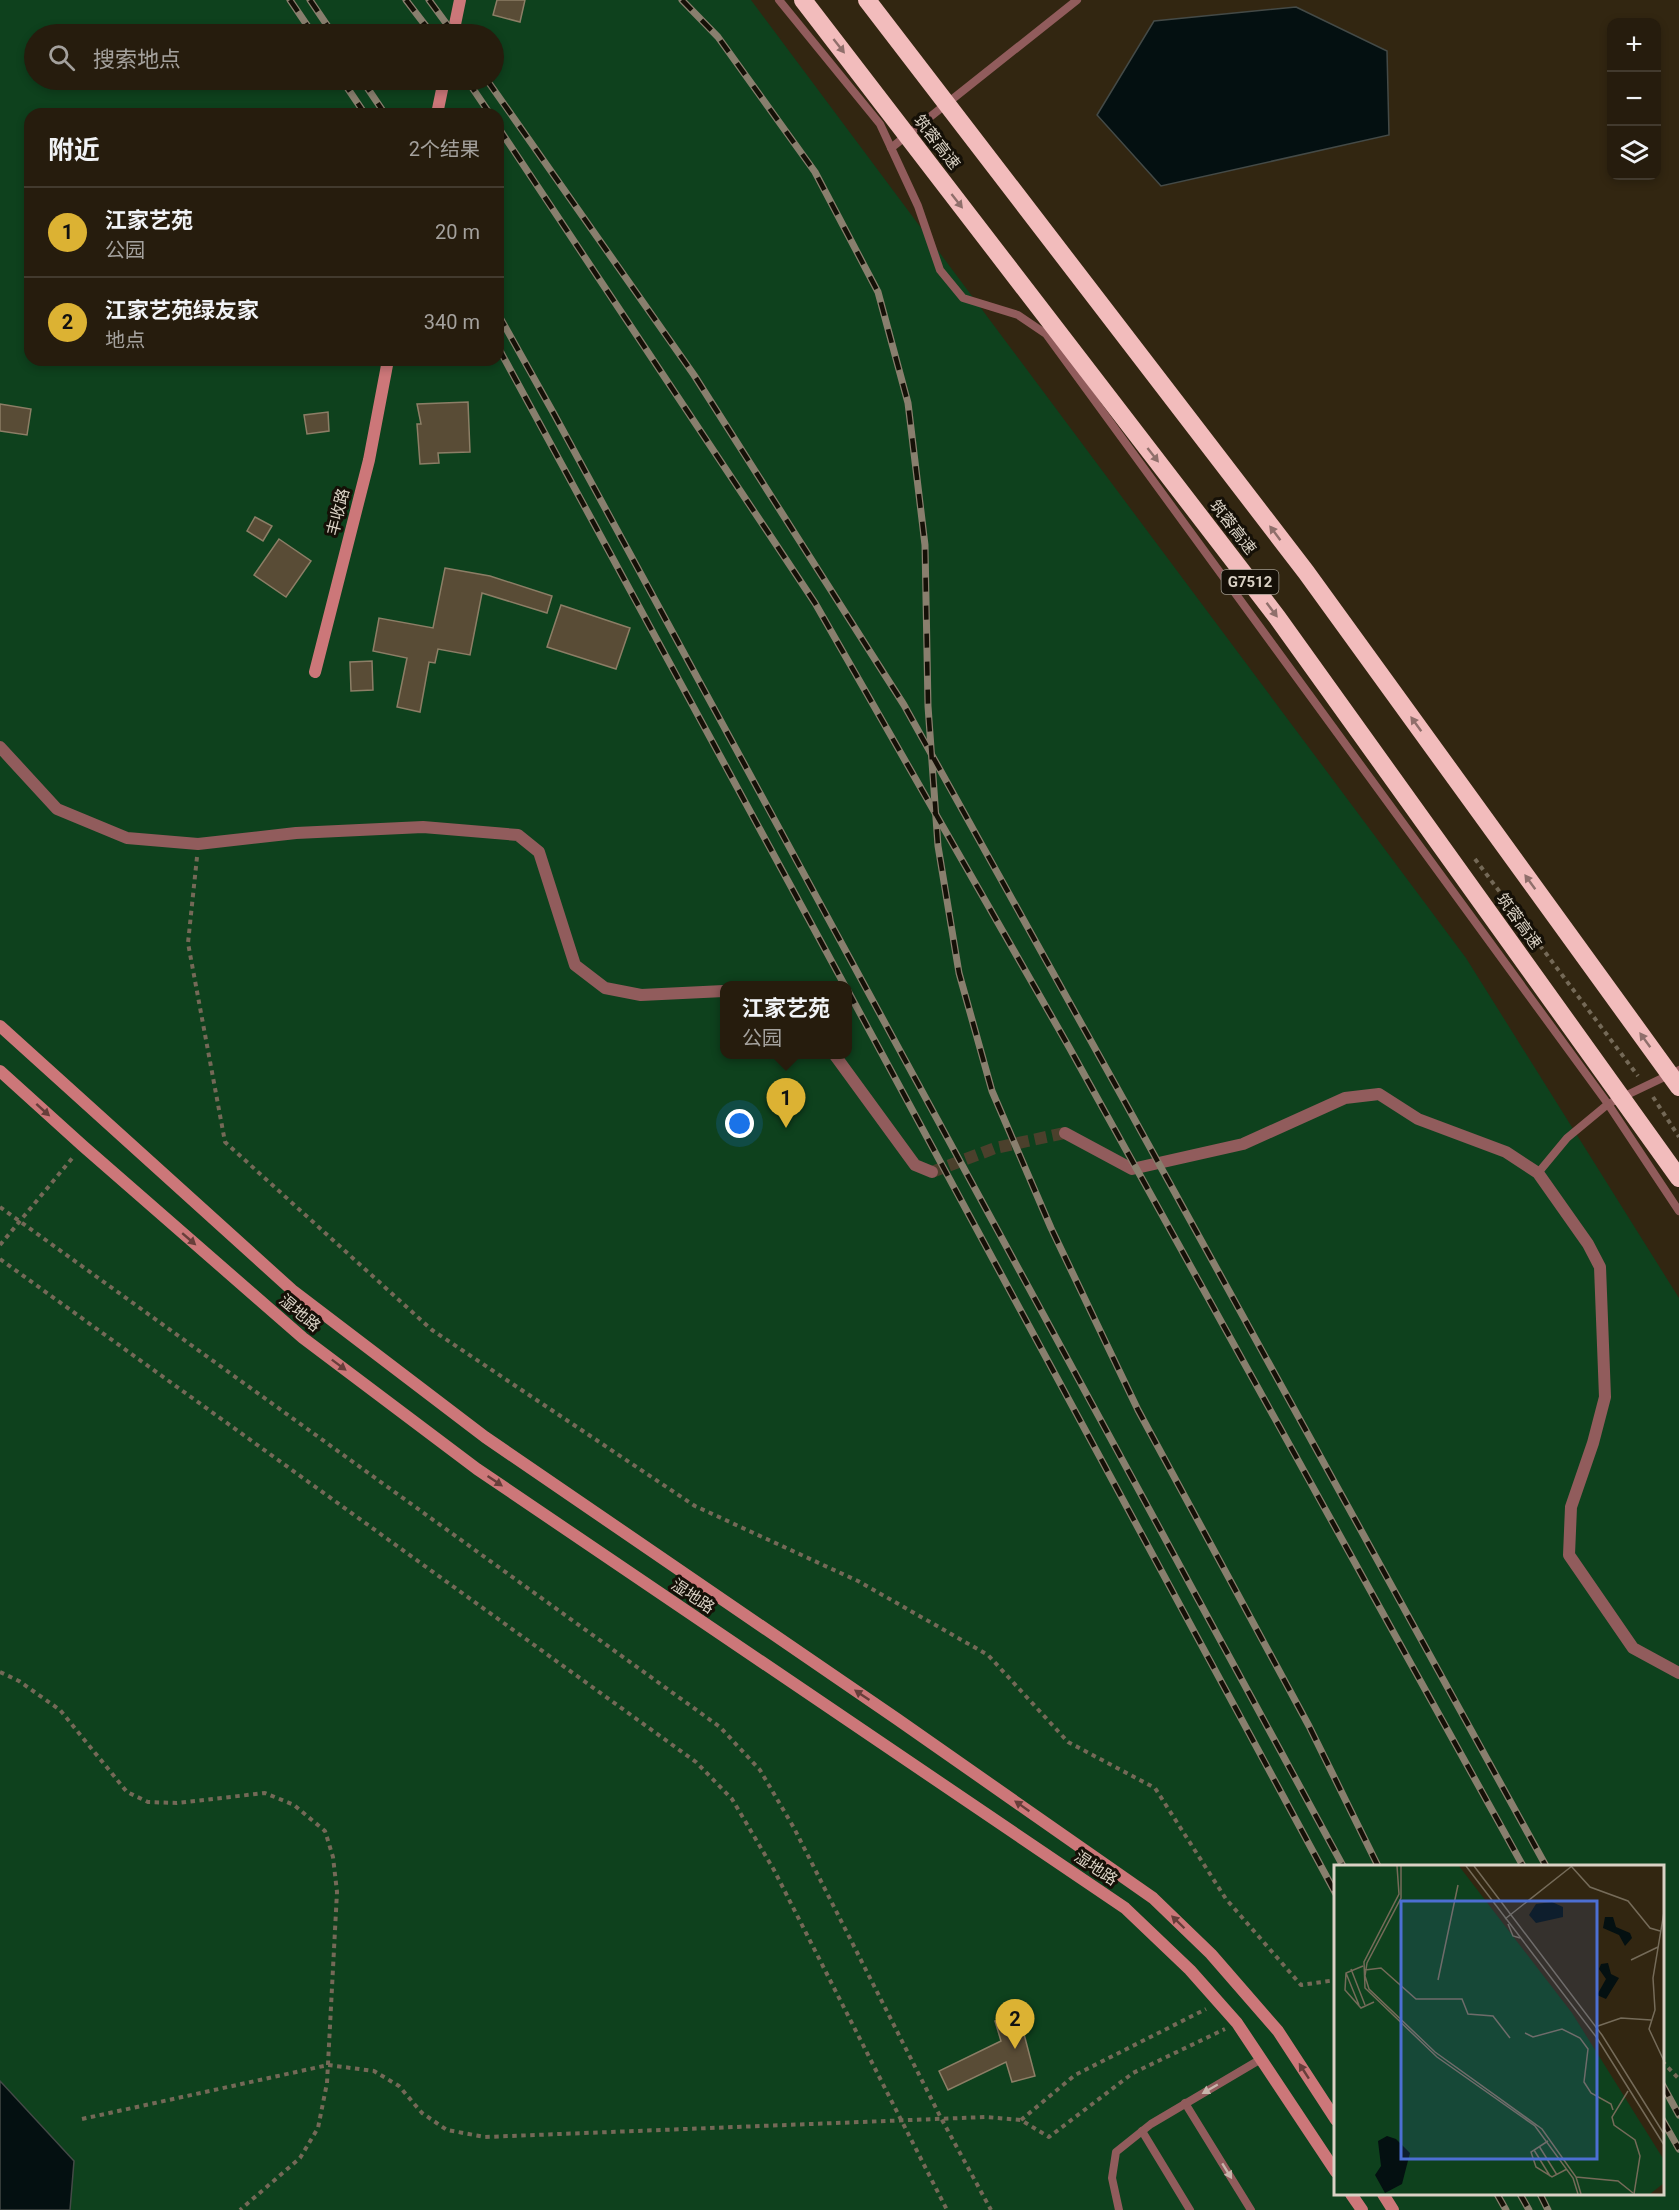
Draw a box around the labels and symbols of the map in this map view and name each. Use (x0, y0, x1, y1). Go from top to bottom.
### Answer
one-way arrow (832, 39, 844, 54)
street label: 筑蓉高速 (910, 111, 964, 173)
one-way arrow (951, 193, 964, 209)
one-way arrow (1147, 447, 1159, 463)
street label: 丰收路 (323, 486, 353, 538)
street label: 筑蓉高速 (1206, 496, 1260, 558)
one-way arrow (1269, 525, 1282, 541)
road number: G7512 (1222, 570, 1278, 594)
one-way arrow (1265, 602, 1278, 618)
one-way arrow (1410, 717, 1422, 732)
one-way arrow (1524, 874, 1536, 890)
street label: 筑蓉高速 (1493, 890, 1545, 952)
one-way arrow (1639, 1032, 1651, 1047)
pin: 1 (766, 1078, 806, 1128)
one-way arrow (35, 1103, 50, 1116)
your location (725, 1109, 754, 1138)
one-way arrow (182, 1232, 197, 1246)
street label: 湿地路 (276, 1290, 324, 1336)
one-way arrow (330, 1359, 346, 1371)
one-way arrow (487, 1476, 503, 1487)
street label: 湿地路 (668, 1575, 718, 1617)
one-way arrow (854, 1690, 870, 1701)
one-way arrow (1015, 1800, 1031, 1812)
street label: 湿地路 (1071, 1847, 1121, 1889)
inset map (1334, 1865, 1664, 2195)
one-way arrow (1172, 1916, 1186, 1930)
pin: 2 (996, 2000, 1034, 2049)
one-way arrow (1299, 2063, 1310, 2079)
one-way arrow (1202, 2083, 1218, 2094)
one-way arrow (1221, 2163, 1232, 2179)

